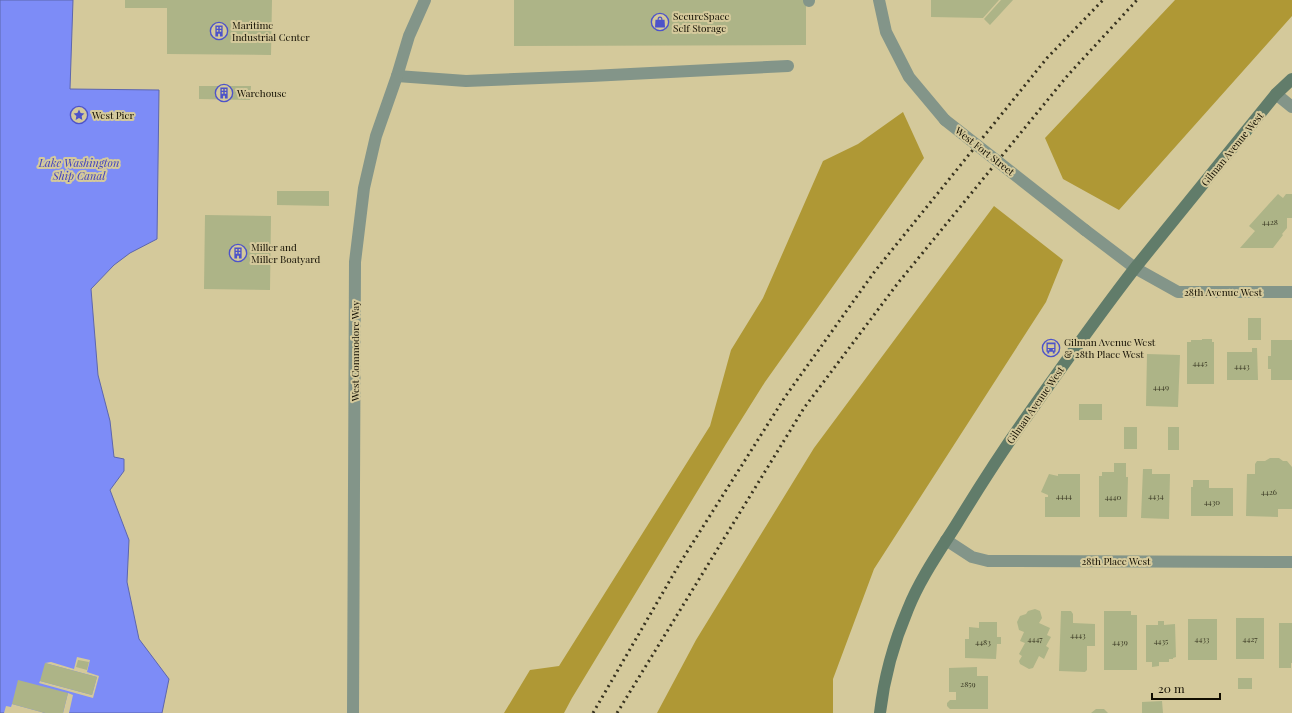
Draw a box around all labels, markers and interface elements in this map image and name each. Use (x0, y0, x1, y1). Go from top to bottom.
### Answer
place label: SecureSpace Self Storage (673, 9, 730, 35)
shop icon: SecureSpace Self Storage (650, 12, 670, 32)
place label: Maritime Industrial Center (232, 18, 310, 44)
building icon: Maritime Industrial Center (209, 21, 229, 41)
building icon: Warehouse (214, 83, 234, 103)
place label: Warehouse (236, 86, 287, 100)
place icon: West Pier (69, 105, 89, 125)
place label: West Pier (91, 108, 135, 122)
street label: Gilman Avenue West (1198, 109, 1266, 189)
street label: West Fort Street (952, 123, 1018, 179)
water label: Lake Washington Ship Canal (38, 155, 119, 183)
house number: 4428 (1262, 216, 1278, 227)
place label: Miller and Miller Boatyard (251, 240, 320, 266)
building icon: Miller and Miller Boatyard (228, 243, 248, 263)
street label: 28th Avenue West (1184, 285, 1263, 299)
street label: West Commodore Way (348, 301, 362, 402)
place label: Gilman Avenue West & 28th Place West (1064, 335, 1156, 361)
bus stop icon: Gilman Avenue West & 28th Place West (1041, 338, 1061, 358)
house number: 4445 (1192, 357, 1208, 368)
house number: 4443 (1234, 360, 1250, 371)
street label: Gilman Avenue West (1003, 363, 1067, 446)
house number: 4449 (1153, 381, 1169, 392)
house number: 4426 (1261, 486, 1277, 497)
house number: 4444 (1056, 490, 1072, 501)
house number: 4434 (1148, 490, 1164, 501)
house number: 4440 (1105, 491, 1122, 502)
house number: 4430 (1204, 496, 1220, 507)
street label: 28th Place West (1081, 554, 1151, 568)
house number: 4443 (1070, 629, 1086, 640)
house number: 4447 (1028, 633, 1043, 644)
house number: 4433 (1195, 633, 1210, 644)
house number: 4427 (1243, 633, 1258, 644)
house number: 4435 (1154, 635, 1168, 646)
house number: 4483 (975, 636, 991, 647)
house number: 4439 (1112, 636, 1128, 647)
scale bar (1152, 675, 1220, 701)
house number: 2859 (960, 678, 976, 689)
text: 20 m (1158, 680, 1185, 696)

